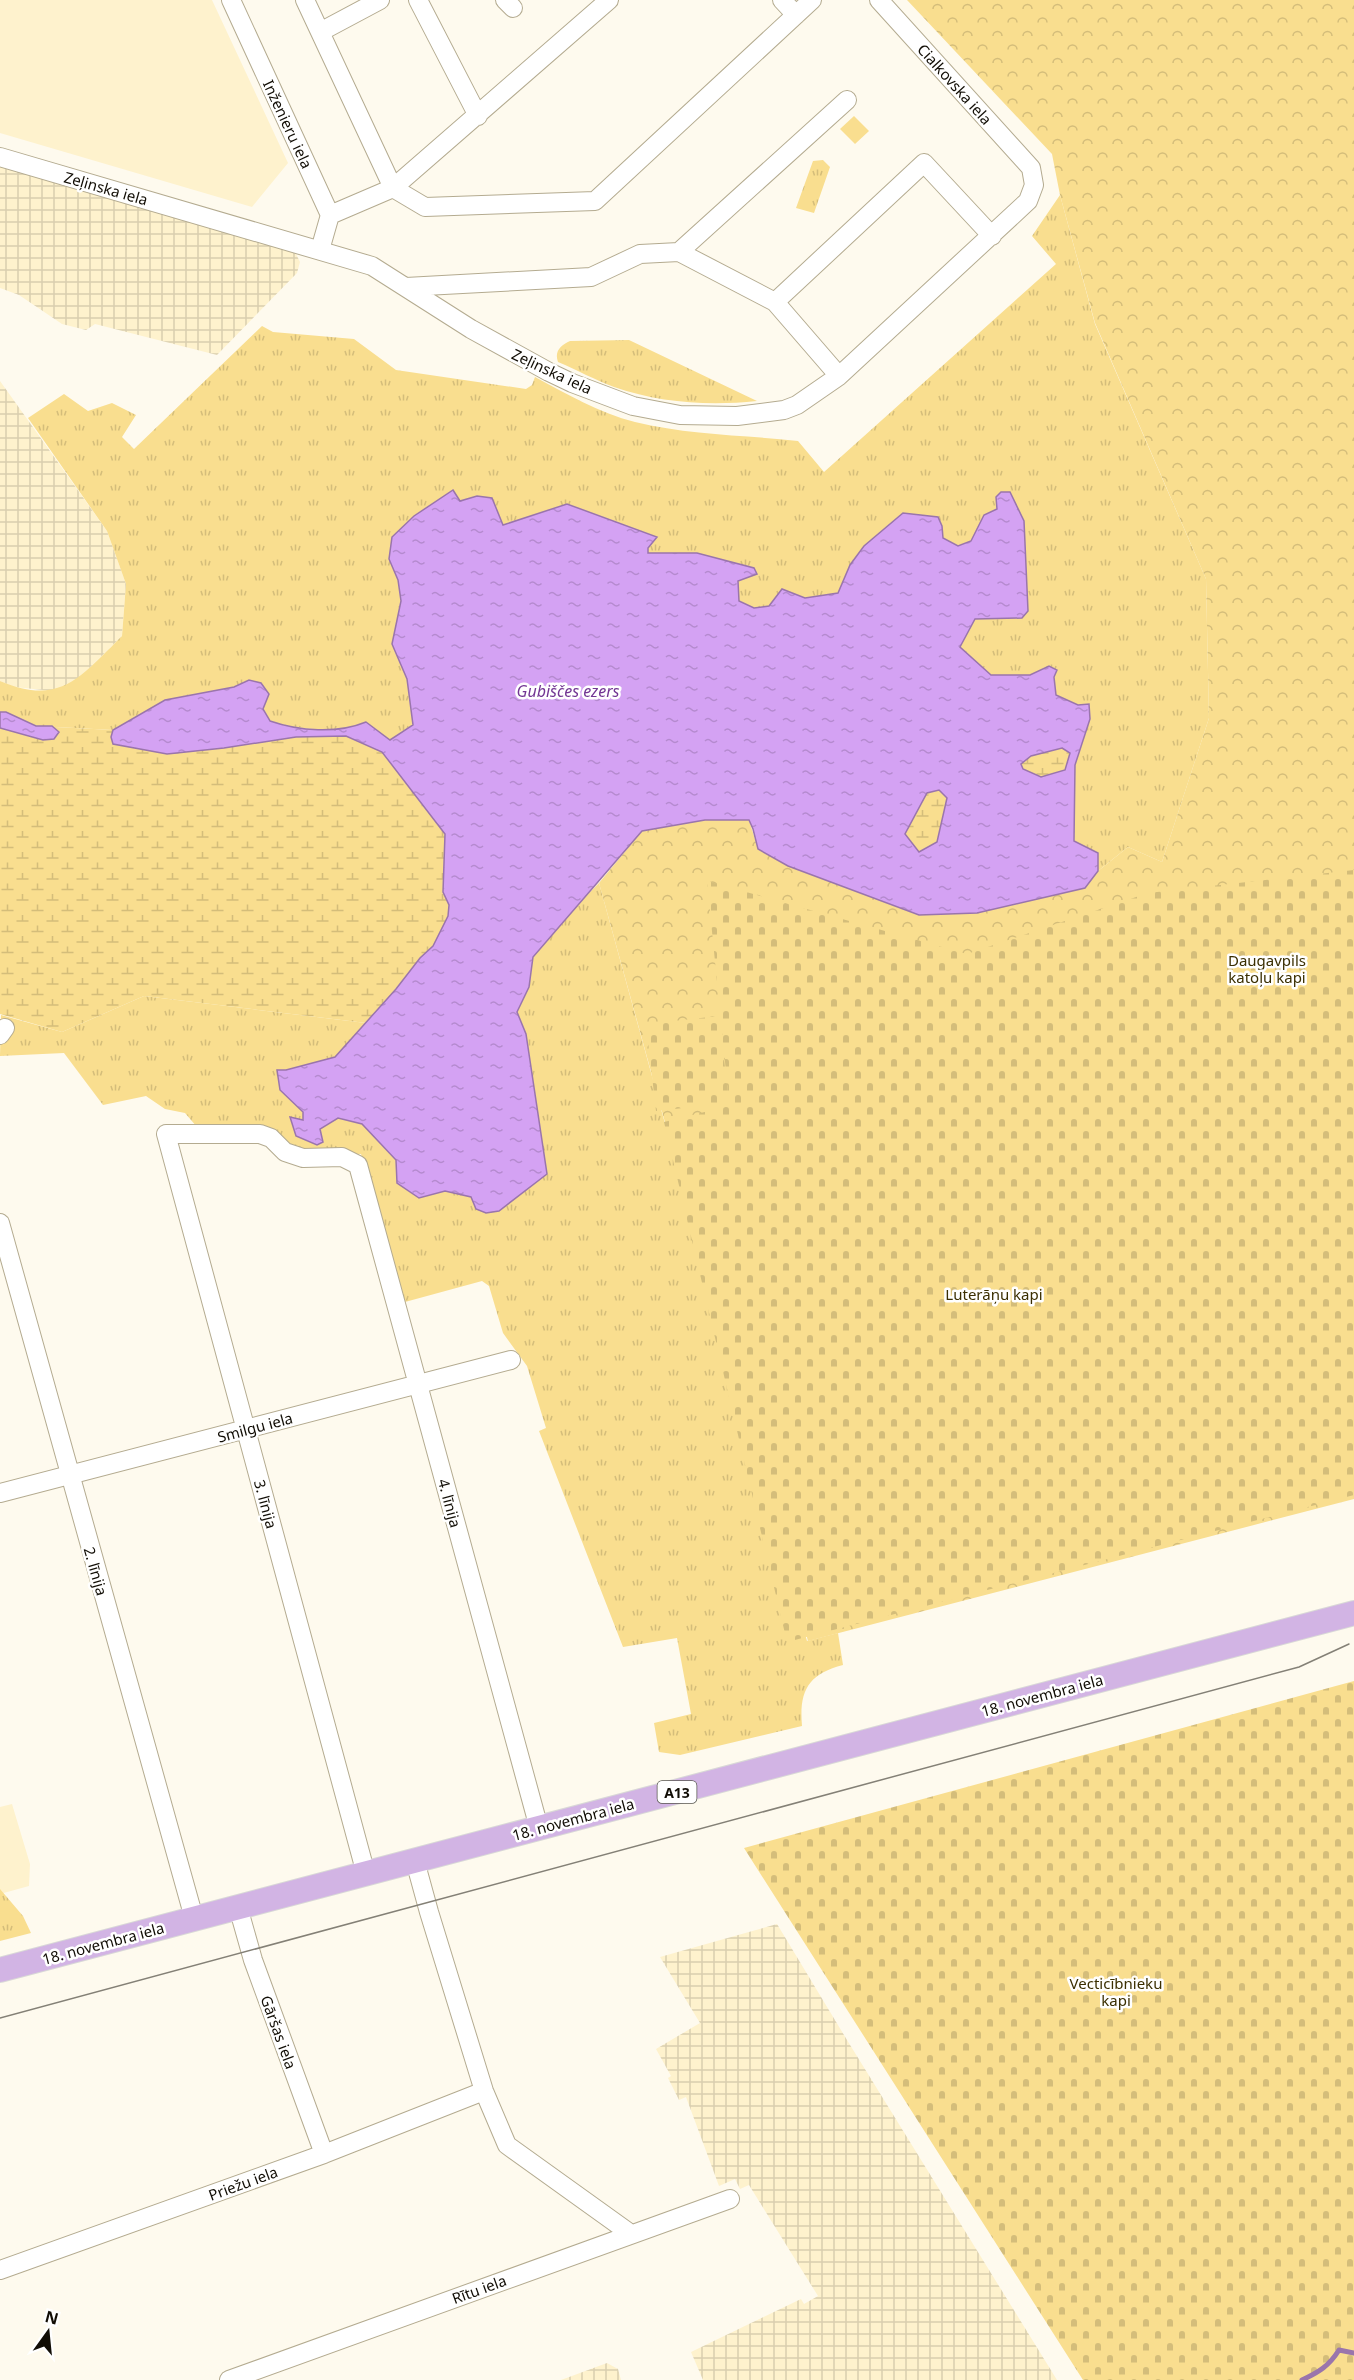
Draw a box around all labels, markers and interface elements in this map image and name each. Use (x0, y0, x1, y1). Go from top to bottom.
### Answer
street label: Cialkovska iela (913, 39, 997, 129)
street label: Inženieru iela (259, 77, 317, 171)
street label: Zeļinska iela (62, 167, 150, 209)
street label: Zeļinska iela (509, 344, 595, 398)
water label: Gubiščes ezers (517, 680, 620, 702)
park label: Daugavpils katoļu kapi (1228, 950, 1306, 987)
park label: Luterāņu kapi (945, 1284, 1043, 1304)
street label: Smilgu iela (215, 1407, 295, 1447)
street label: 4. līnija (434, 1476, 466, 1530)
street label: 3. līnija (250, 1477, 282, 1531)
street label: 2. līnija (80, 1544, 112, 1598)
street label: 18. novembra iela (979, 1669, 1105, 1721)
road number: A13 (658, 1781, 696, 1803)
street label: 18. novembra iela (510, 1793, 636, 1845)
street label: 18. novembra iela (40, 1917, 166, 1969)
park label: Vecticībnieku kapi (1070, 1973, 1162, 2010)
street label: Gāršas iela (256, 1992, 302, 2072)
street label: Priežu iela (206, 2161, 280, 2205)
street label: Rītu iela (449, 2270, 509, 2308)
north arrow (18, 2302, 78, 2362)
text: N (43, 2305, 61, 2330)

